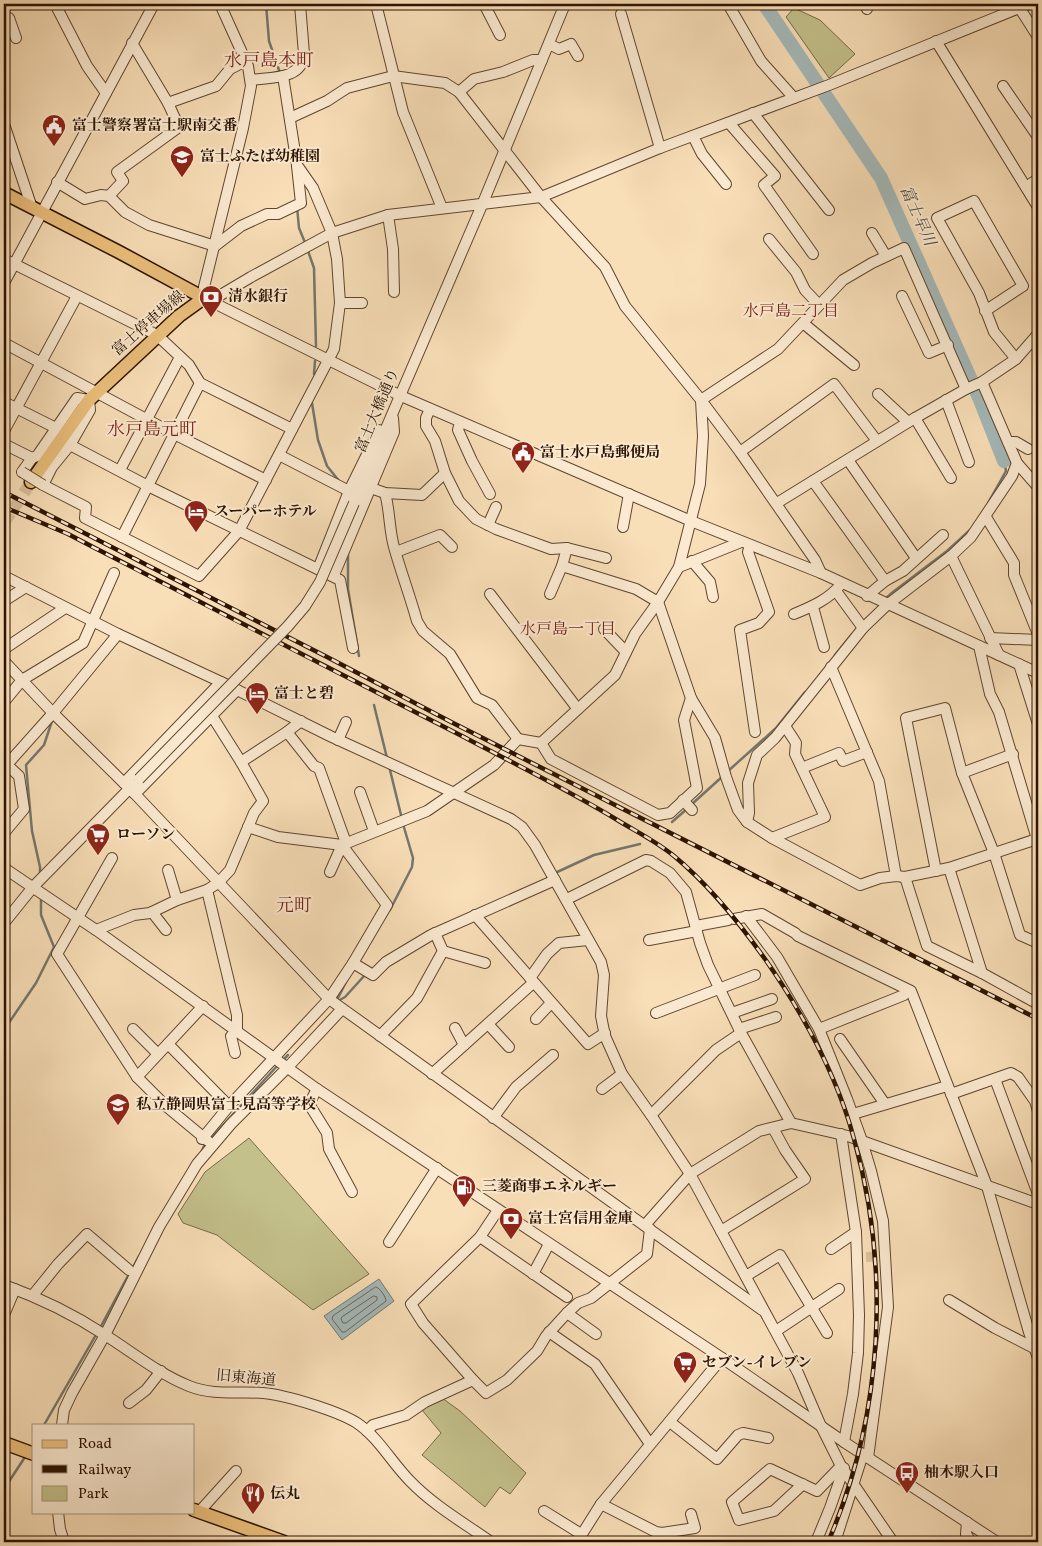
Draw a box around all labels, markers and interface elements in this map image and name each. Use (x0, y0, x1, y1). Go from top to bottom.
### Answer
district label: 水戸島本町 (224, 49, 314, 74)
public building icon: 富士警察署富士駅南交番 (41, 113, 67, 147)
place label: 富士警察署富士駅南交番 (72, 116, 238, 137)
school or university icon: 富士ふたば幼稚園 (169, 144, 195, 178)
place label: 富士ふたば幼稚園 (200, 147, 320, 168)
water label: 富士早川 (894, 182, 941, 252)
bank icon: 清水銀行 (198, 284, 224, 318)
street label: 富士停車場線 (108, 287, 190, 361)
place label: 清水銀行 (228, 287, 288, 308)
district label: 水戸島二丁目 (743, 301, 839, 323)
street label: 富士大橋通り (351, 365, 405, 457)
district label: 水戸島元町 (107, 418, 197, 443)
public building icon: 富士水戸島郵便局 (510, 440, 536, 474)
place label: 富士水戸島郵便局 (540, 443, 660, 464)
hotel icon: スーパーホテル (183, 499, 209, 533)
place label: スーパーホテル (214, 502, 317, 523)
district label: 水戸島一丁目 (520, 619, 616, 641)
hotel icon: 富士と碧 (244, 681, 270, 715)
place label: 富士と碧 (274, 684, 334, 705)
supermarket icon: ローソン (85, 822, 111, 856)
place label: ローソン (116, 825, 175, 846)
district label: 元町 (276, 894, 312, 919)
school or university icon: 私立静岡県富士見高等学校 (105, 1092, 131, 1126)
place label: 私立静岡県富士見高等学校 (136, 1095, 316, 1116)
fuel station icon: 三菱商事エネルギー (451, 1174, 477, 1208)
place label: 三菱商事エネルギー (482, 1177, 617, 1198)
bank icon: 富士宮信用金庫 (498, 1206, 524, 1240)
place label: 富士宮信用金庫 (528, 1209, 633, 1230)
supermarket icon: セブン-イレブン (672, 1350, 698, 1384)
place label: セブン-イレブン (702, 1353, 812, 1374)
street label: 旧東海道 (215, 1366, 277, 1392)
legend (32, 1424, 195, 1514)
text: Road (78, 1434, 112, 1455)
text: Railway (78, 1460, 131, 1481)
bus stop icon: 柚木駅入口 (894, 1460, 920, 1494)
place label: 柚木駅入口 (924, 1463, 999, 1484)
restaurant icon: 伝丸 (240, 1481, 266, 1515)
text: Park (78, 1484, 109, 1505)
place label: 伝丸 (270, 1484, 300, 1505)

